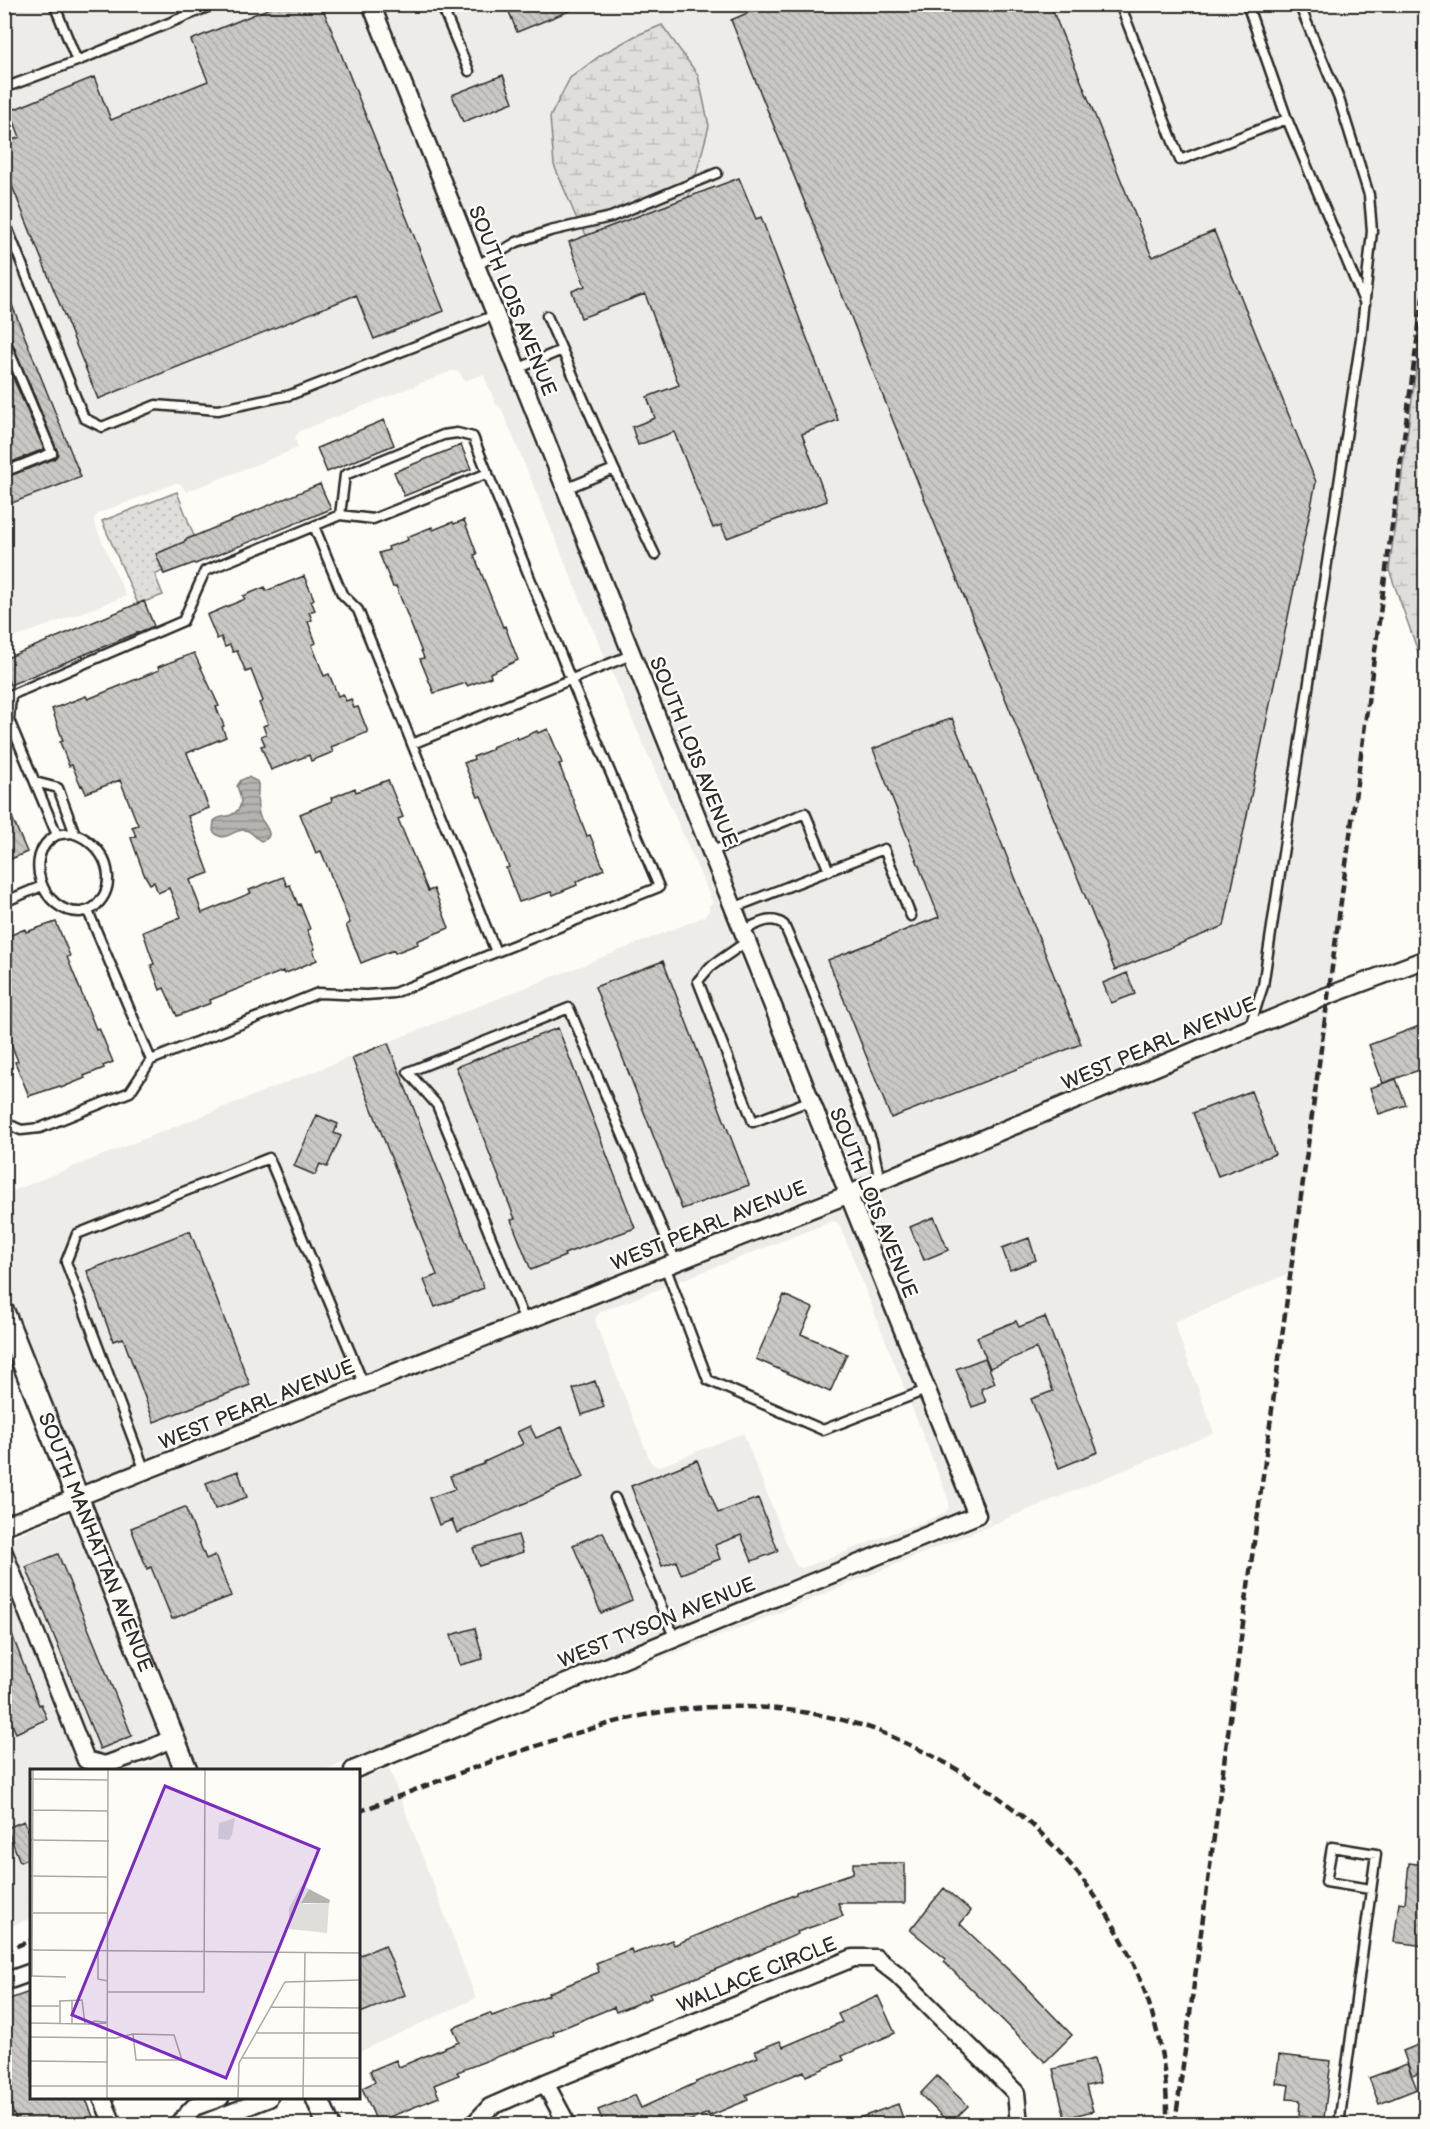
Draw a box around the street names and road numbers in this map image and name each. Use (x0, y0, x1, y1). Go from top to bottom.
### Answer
street label: SOUTH LOIS AVENUE (463, 202, 561, 400)
street label: SOUTH LOIS AVENUE (644, 653, 742, 851)
street label: WEST PEARL AVENUE (1058, 992, 1260, 1096)
street label: SOUTH LOIS AVENUE (824, 1104, 922, 1302)
street label: WEST PEARL AVENUE (608, 1176, 810, 1276)
street label: WEST PEARL AVENUE (156, 1355, 358, 1455)
street label: SOUTH MANHATTAN AVENUE (33, 1409, 158, 1676)
street label: WEST TYSON AVENUE (555, 1572, 759, 1674)
street label: WALLACE CIRCLE (674, 1932, 840, 2018)

